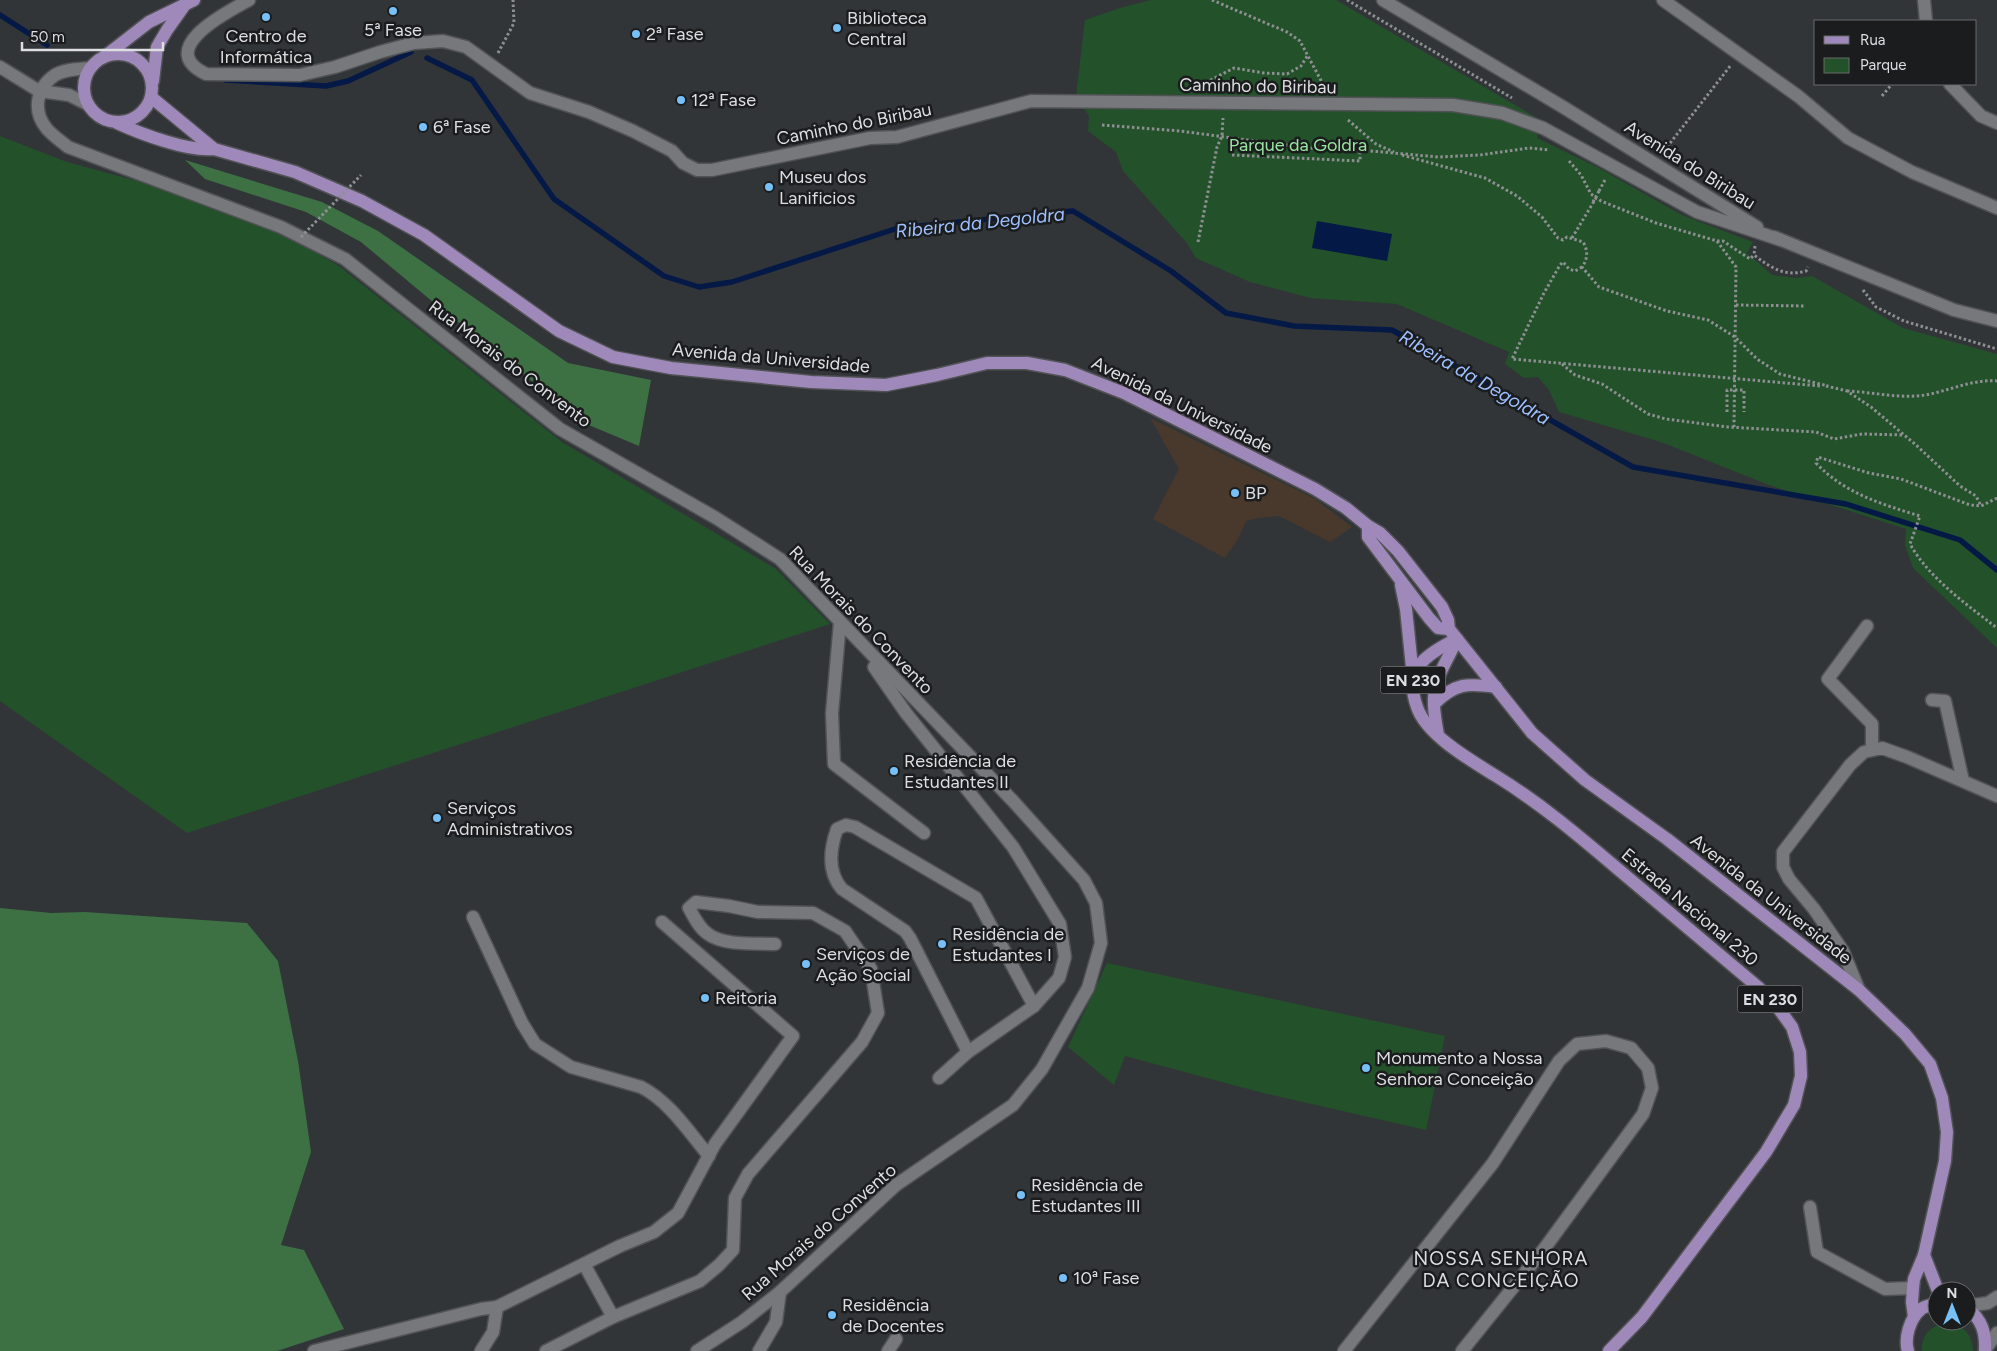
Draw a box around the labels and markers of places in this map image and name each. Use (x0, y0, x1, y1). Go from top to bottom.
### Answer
marker: 5ª Fase (387, 5, 399, 17)
place label: Biblioteca Central (847, 7, 927, 50)
marker: Centro de Informática (260, 11, 272, 23)
place label: 5ª Fase (364, 19, 422, 41)
marker: Biblioteca Central (831, 22, 843, 34)
place label: 2ª Fase (646, 23, 704, 45)
place label: Centro de Informática (220, 25, 312, 68)
marker: 2ª Fase (630, 28, 642, 40)
place label: 12ª Fase (691, 89, 756, 111)
marker: 12ª Fase (675, 94, 687, 106)
place label: 6ª Fase (433, 116, 491, 138)
marker: 6ª Fase (417, 121, 429, 133)
place label: Museu dos Lanificios (779, 166, 866, 209)
marker: Museu dos Lanificios (763, 181, 775, 193)
place label: BP (1245, 482, 1266, 504)
marker: BP (1229, 487, 1241, 499)
place label: Residência de Estudantes II (904, 750, 1016, 793)
marker: Residência de Estudantes II (888, 765, 900, 777)
place label: Serviços Administrativos (447, 797, 573, 840)
marker: Serviços Administrativos (431, 812, 443, 824)
place label: Residência de Estudantes I (952, 923, 1064, 966)
marker: Residência de Estudantes I (936, 938, 948, 950)
place label: Serviços de Ação Social (816, 943, 910, 986)
marker: Serviços de Ação Social (800, 958, 812, 970)
place label: Reitoria (715, 987, 777, 1009)
marker: Reitoria (699, 992, 711, 1004)
place label: Monumento a Nossa Senhora Conceição (1376, 1047, 1543, 1090)
marker: Monumento a Nossa Senhora Conceição (1360, 1062, 1372, 1074)
place label: Residência de Estudantes III (1031, 1174, 1143, 1217)
marker: Residência de Estudantes III (1015, 1189, 1027, 1201)
place label: 10ª Fase (1073, 1267, 1140, 1289)
marker: 10ª Fase (1057, 1272, 1069, 1284)
place label: Residência de Docentes (842, 1294, 944, 1337)
marker: Residência de Docentes (826, 1309, 838, 1321)

